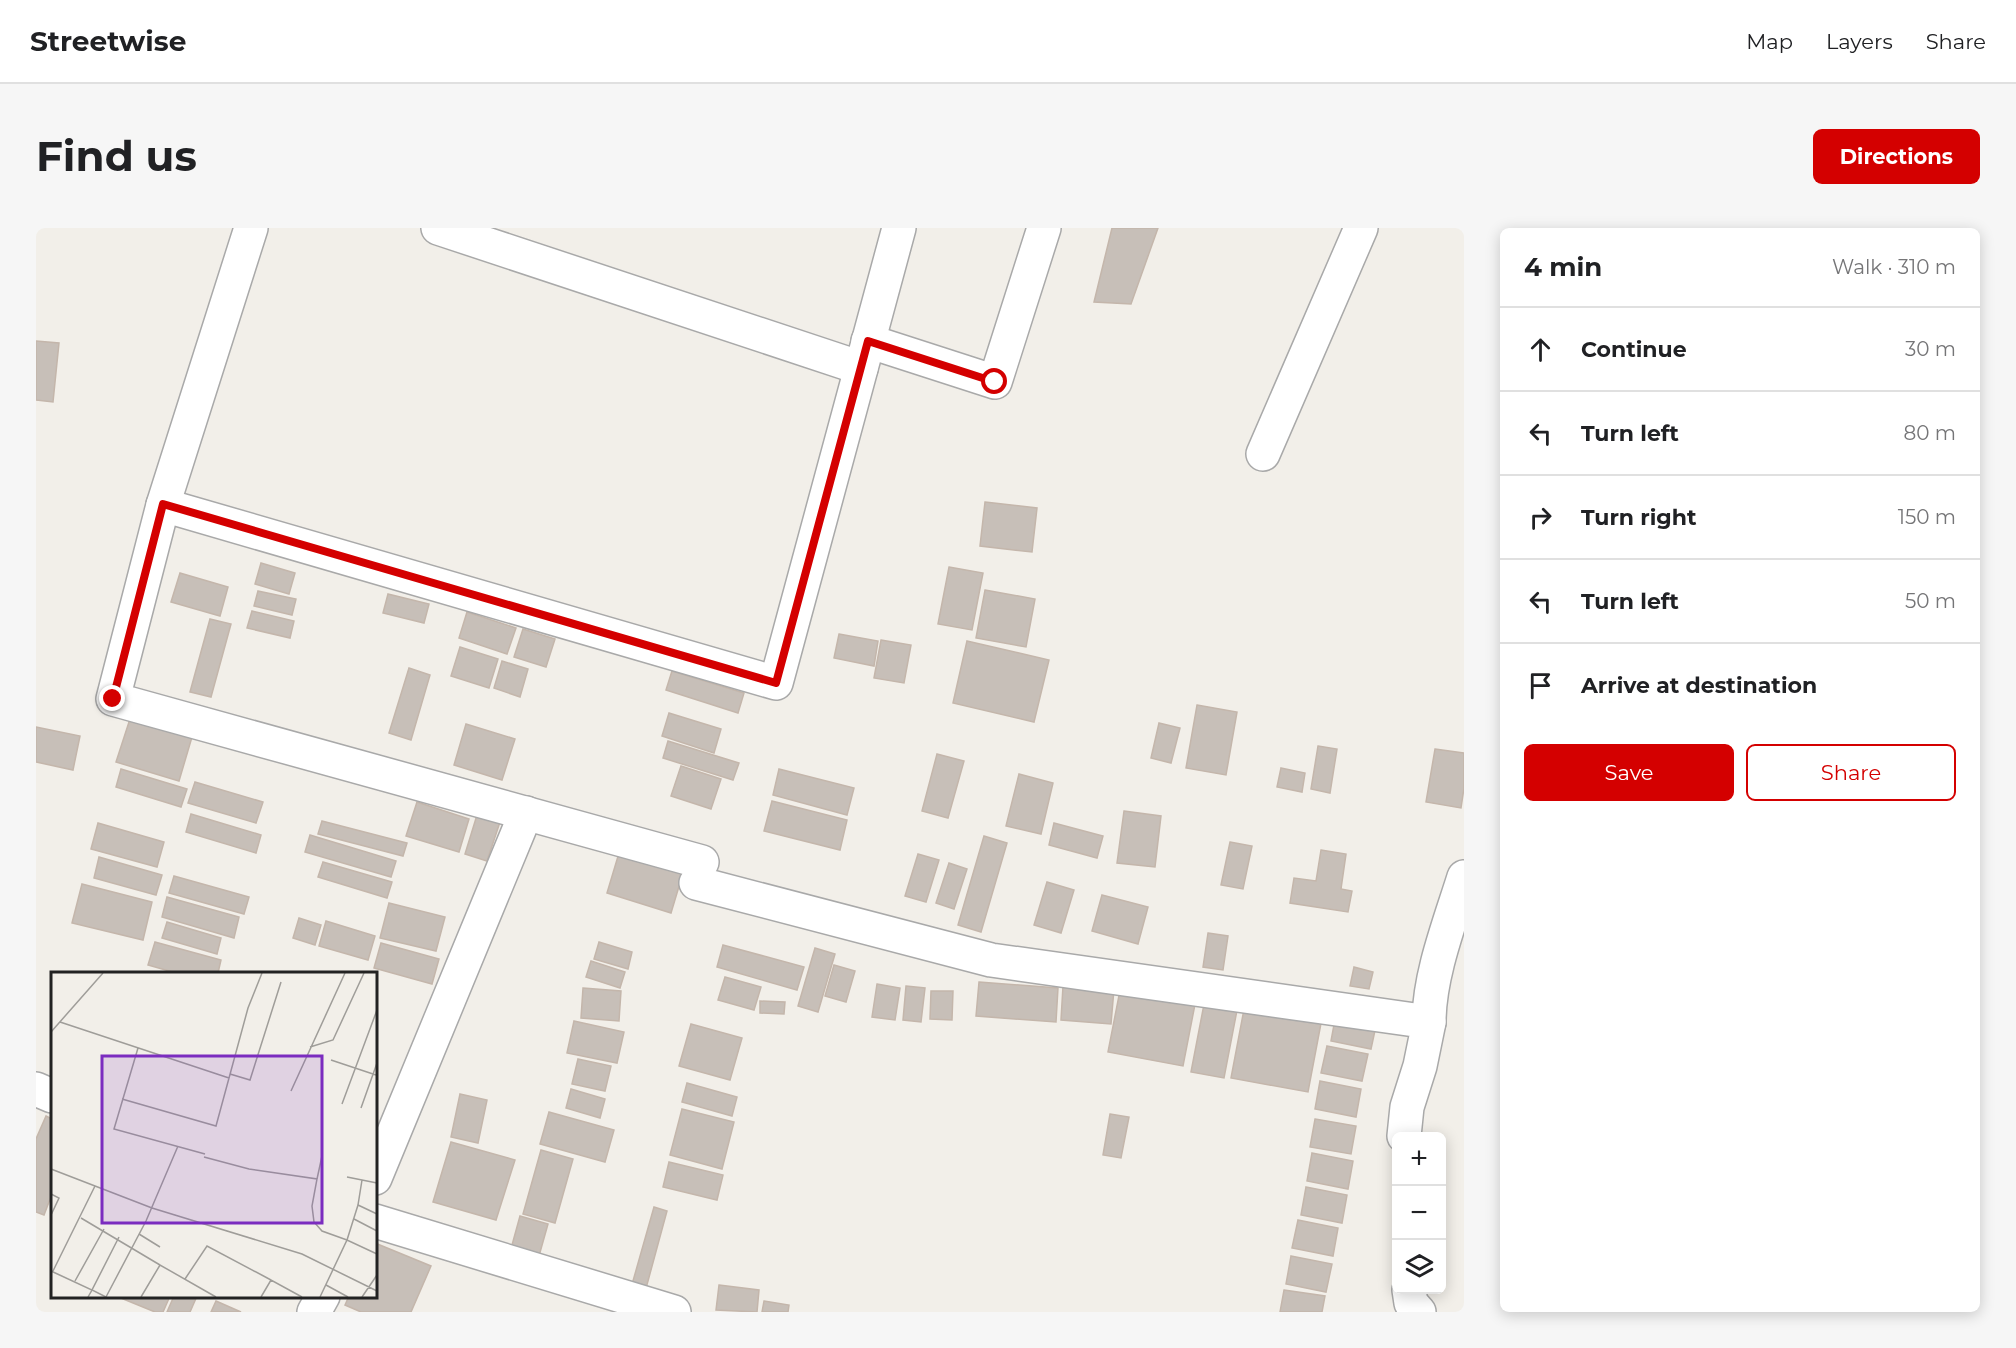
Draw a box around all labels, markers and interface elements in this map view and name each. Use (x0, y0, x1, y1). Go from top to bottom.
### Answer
text: Streetwise (30, 24, 186, 58)
text: Map (1746, 29, 1793, 54)
text: Layers (1826, 29, 1893, 54)
text: Share (1926, 29, 1986, 54)
button: Directions (1813, 129, 1980, 184)
text: Find us (36, 130, 197, 182)
text: 4 min (1524, 251, 1602, 283)
text: Walk · 310 m (1832, 255, 1956, 279)
icon: ahead (1524, 333, 1557, 366)
text: Continue (1581, 336, 1687, 363)
text: 30 m (1905, 337, 1956, 361)
route start (981, 368, 1007, 394)
icon: left (1524, 417, 1557, 450)
text: Turn left (1581, 420, 1679, 447)
text: 80 m (1904, 421, 1956, 445)
icon: right (1524, 501, 1557, 534)
text: Turn right (1581, 504, 1696, 531)
text: 150 m (1898, 505, 1956, 529)
icon: left (1524, 585, 1557, 618)
text: Turn left (1581, 588, 1679, 615)
text: 50 m (1905, 589, 1956, 613)
icon: arrive (1524, 669, 1557, 702)
text: Arrive at destination (1581, 672, 1817, 699)
route end (99, 685, 125, 711)
button: Save (1524, 744, 1734, 801)
button: Share (1746, 744, 1956, 801)
inset map (51, 972, 376, 1297)
map controls (1392, 1132, 1446, 1294)
button: + (1392, 1132, 1446, 1186)
button: − (1392, 1186, 1446, 1240)
button: layers (1392, 1240, 1446, 1294)

